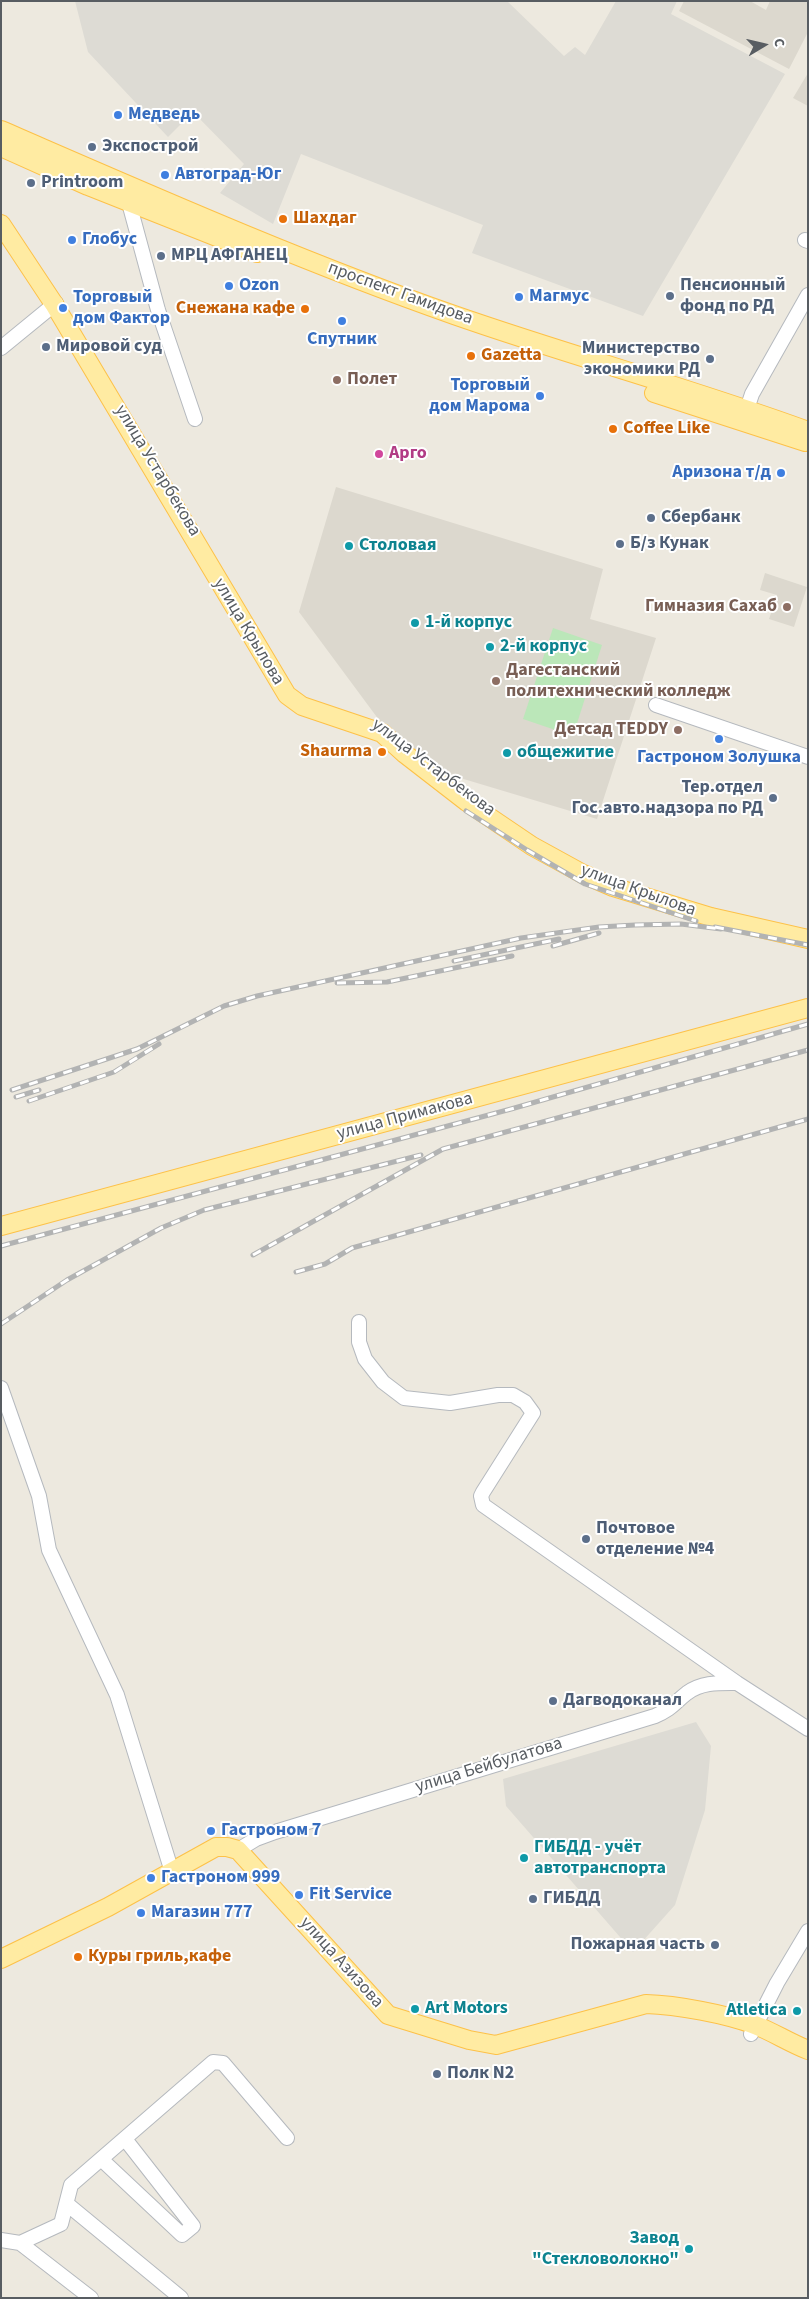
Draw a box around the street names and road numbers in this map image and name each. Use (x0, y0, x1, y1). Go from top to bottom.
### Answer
street label: проспект Гамидова (325, 258, 475, 330)
street label: улица Устарбекова (109, 401, 205, 541)
street label: улица Крылова (208, 575, 288, 689)
street label: улица Устарбекова (367, 714, 499, 822)
street label: улица Крылова (578, 860, 698, 922)
street label: улица Примакова (335, 1089, 475, 1145)
street label: улица Бейбулатова (413, 1733, 565, 1799)
street label: улица Азизова (294, 1913, 388, 2013)

